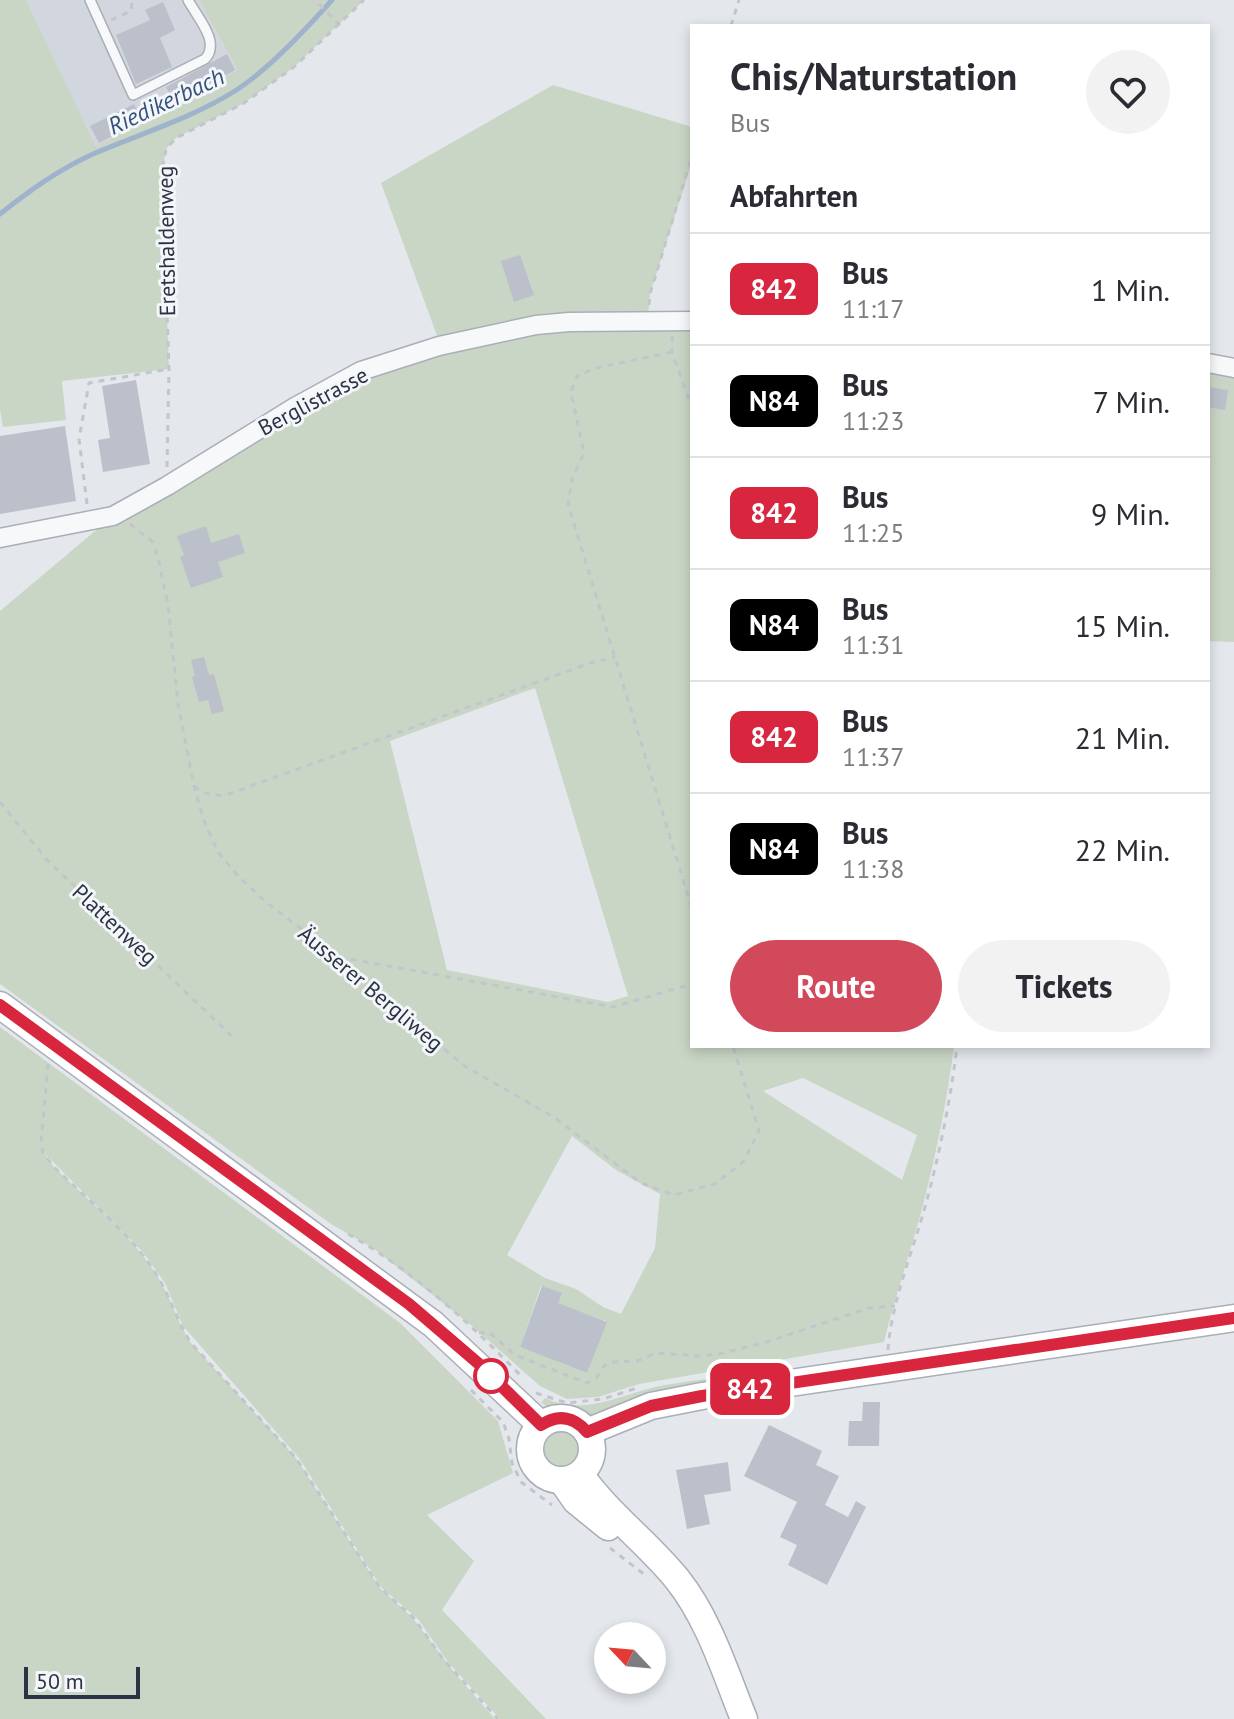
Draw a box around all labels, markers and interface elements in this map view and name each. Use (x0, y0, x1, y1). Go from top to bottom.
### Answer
button: heart (1086, 50, 1170, 134)
text: Chis/Naturstation (730, 51, 1017, 100)
water label: Riedikerbach (103, 61, 229, 141)
text: Bus (730, 106, 770, 139)
street label: Eretshaldenweg (151, 166, 181, 316)
text: Abfahrten (730, 176, 858, 215)
text: Bus (842, 253, 889, 292)
text: 842 (750, 270, 798, 307)
text: 1 Min. (1091, 270, 1170, 309)
text: 11:17 (842, 292, 904, 325)
street label: Berglistrasse (253, 360, 373, 442)
text: Bus (842, 365, 889, 404)
text: N84 (749, 382, 799, 419)
text: 7 Min. (1093, 382, 1170, 421)
text: 11:23 (842, 404, 904, 437)
text: Bus (842, 477, 889, 516)
text: 842 (750, 494, 798, 531)
text: 9 Min. (1091, 494, 1170, 533)
text: 11:25 (842, 516, 904, 549)
text: Bus (842, 589, 889, 628)
text: N84 (749, 606, 799, 643)
text: 15 Min. (1075, 606, 1170, 645)
text: 11:31 (842, 628, 904, 661)
text: Bus (842, 701, 889, 740)
text: 842 (750, 718, 798, 755)
text: 21 Min. (1075, 718, 1170, 757)
text: 11:37 (842, 740, 904, 773)
text: Bus (842, 813, 889, 852)
text: N84 (749, 830, 799, 867)
text: 22 Min. (1075, 830, 1170, 869)
text: 11:38 (842, 852, 904, 885)
street label: Plattenweg (67, 878, 163, 970)
street label: Äusserer Bergliweg (293, 919, 449, 1057)
button: Route (730, 940, 942, 1032)
button: Tickets (958, 940, 1170, 1032)
unlabelled marker (474, 1359, 508, 1393)
line badge: 842 (704, 1363, 796, 1415)
text: 842 (726, 1370, 774, 1407)
north arrow (594, 1622, 666, 1694)
map controls (594, 1622, 666, 1694)
scale bar (24, 1663, 140, 1699)
text: 50 m (36, 1667, 84, 1695)

